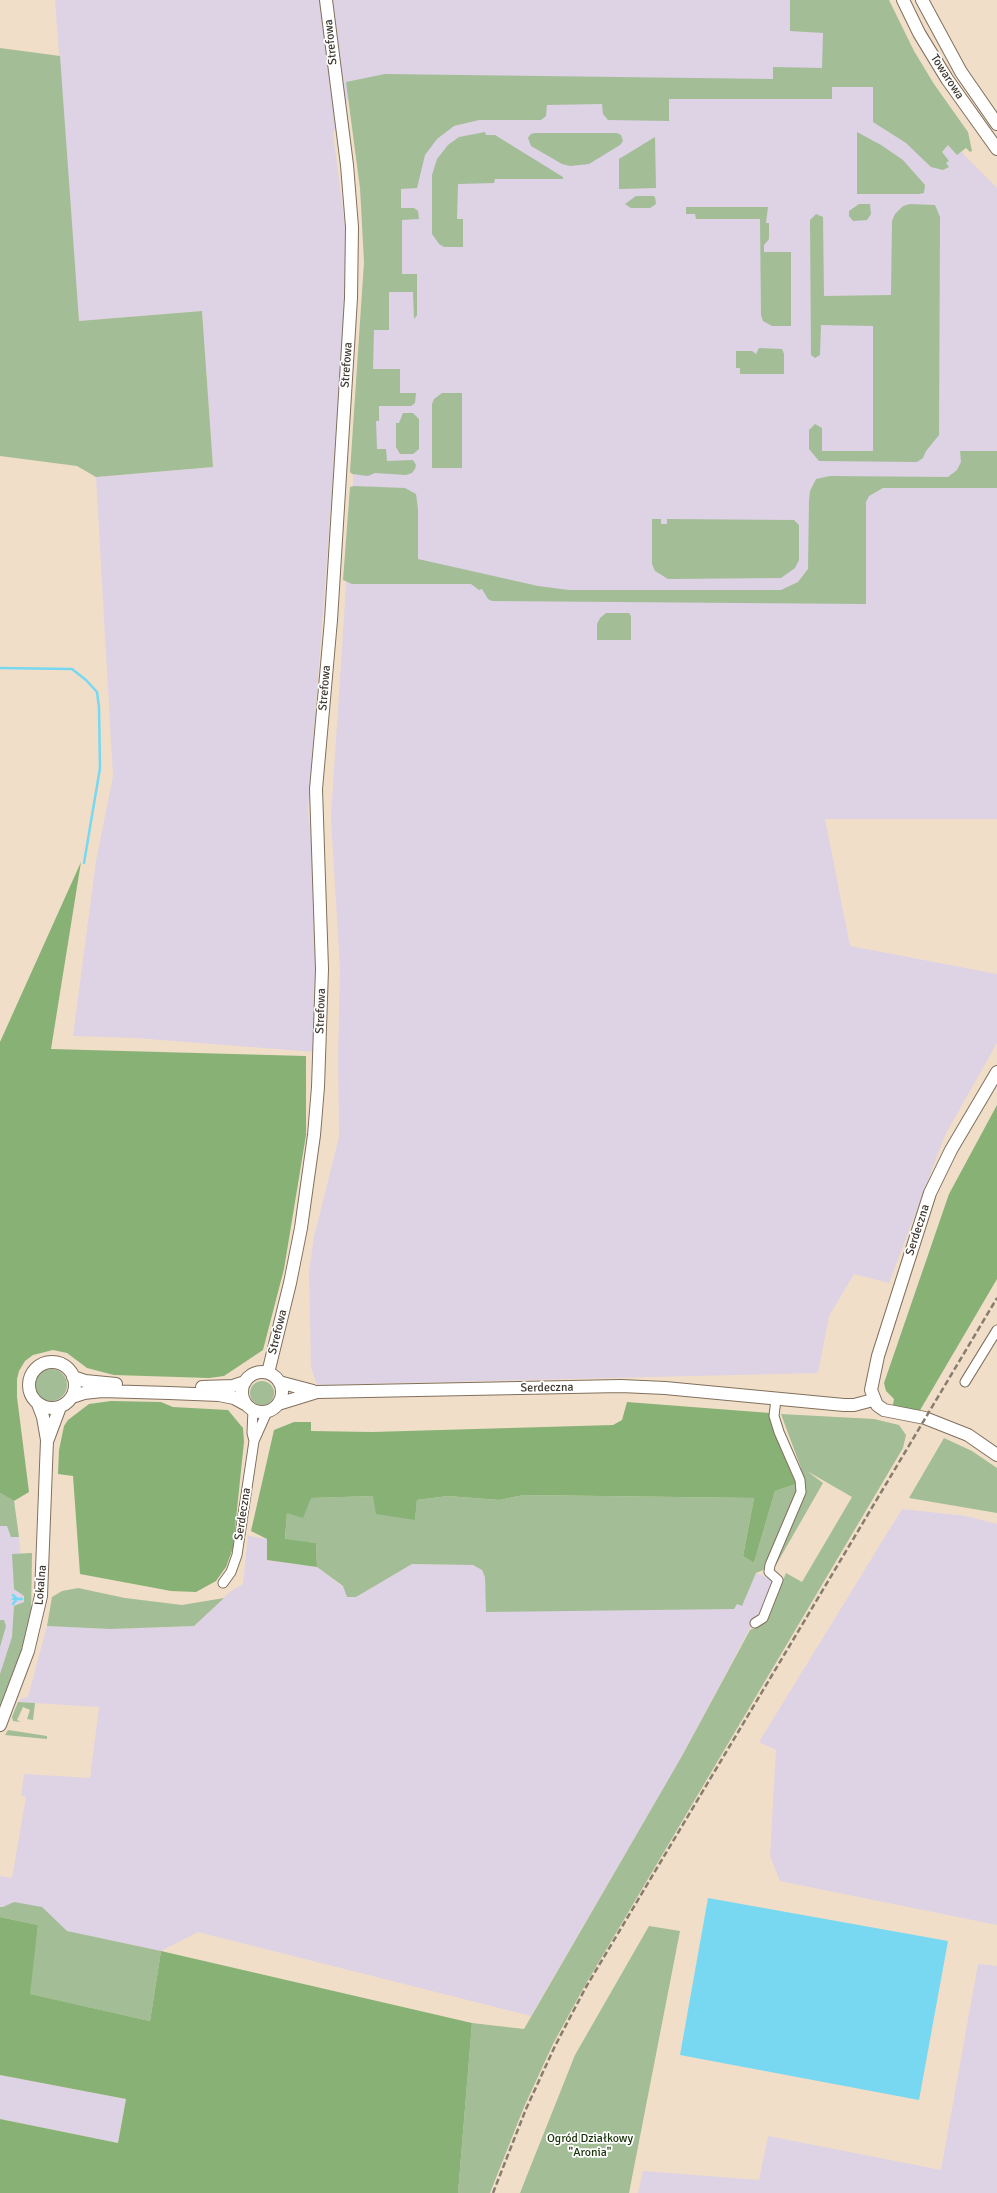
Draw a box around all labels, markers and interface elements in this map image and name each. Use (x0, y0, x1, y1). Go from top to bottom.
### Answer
street label: Strefowa (321, 19, 341, 65)
street label: Towarowa (927, 52, 967, 102)
street label: Strefowa (338, 342, 356, 388)
street label: Strefowa (316, 665, 334, 711)
street label: Strefowa (313, 988, 329, 1034)
street label: Serdeczna (903, 1203, 933, 1257)
street label: Strefowa (265, 1308, 291, 1356)
street label: Serdeczna (520, 1380, 574, 1396)
street label: Serdeczna (232, 1487, 254, 1541)
street label: Lokalna (32, 1564, 50, 1606)
park label: Ogród Działkowy "Aronia" (547, 2132, 633, 2160)

